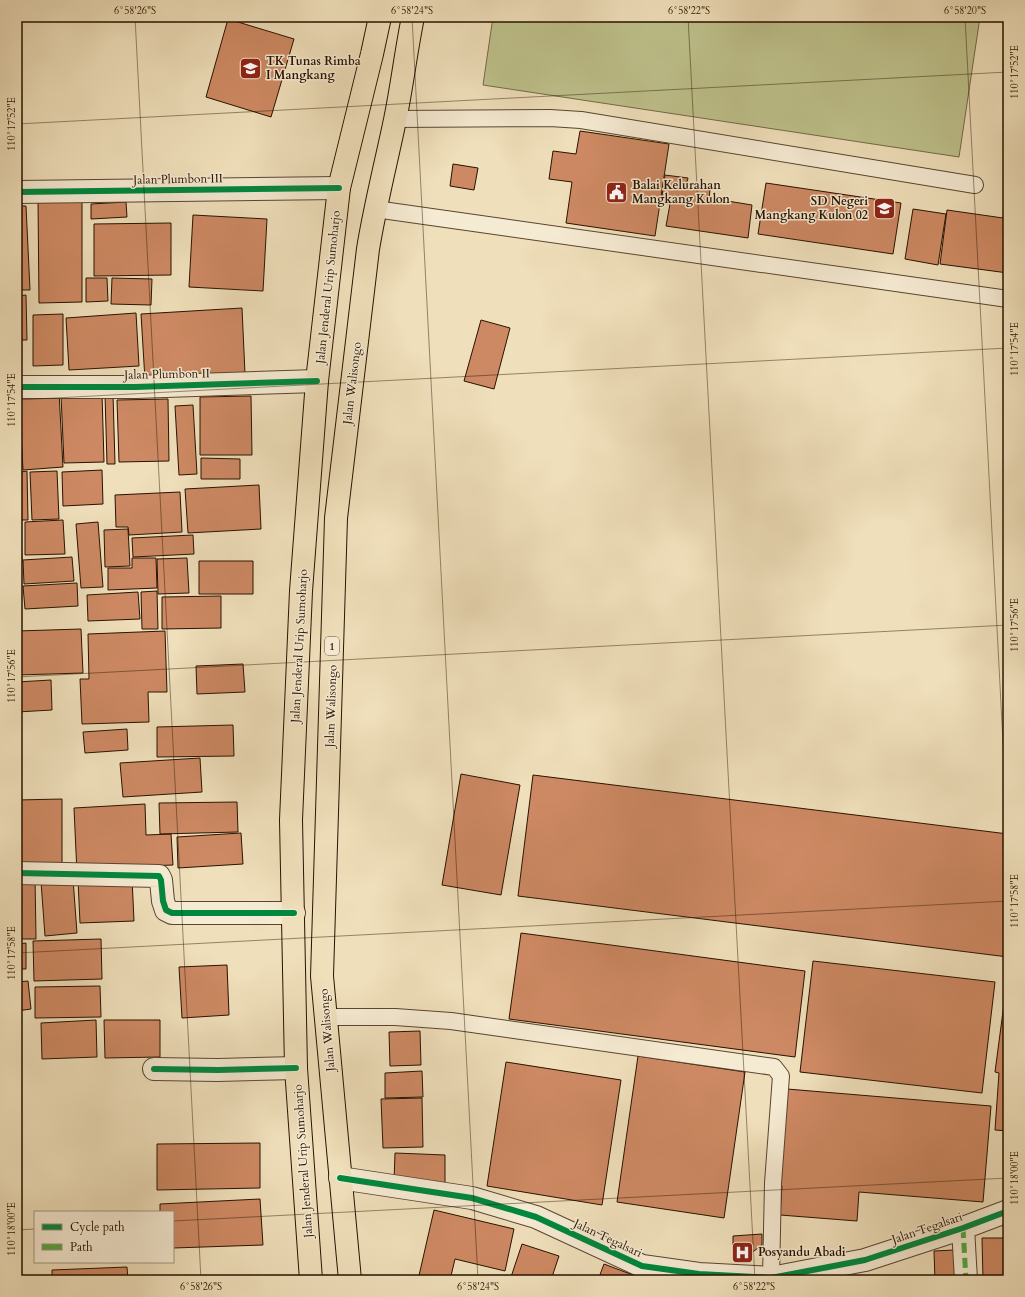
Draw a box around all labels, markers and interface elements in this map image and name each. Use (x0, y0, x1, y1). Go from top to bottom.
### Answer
text: 6°58'26"S (114, 4, 156, 18)
text: 6°58'24"S (391, 4, 433, 18)
text: 6°58'22"S (668, 4, 710, 18)
text: 6°58'20"S (944, 4, 986, 18)
text: 110°17'52"E (1008, 45, 1022, 99)
place label: TK Tunas Rimba I Mangkang (266, 53, 361, 83)
school or university icon: TK Tunas Rimba I Mangkang (237, 55, 263, 81)
text: 110°17'52"E (5, 97, 19, 151)
street label: Jalan Plumbon III (131, 170, 223, 188)
place label: Balai Kelurahan Mangkang Kulon (632, 177, 730, 207)
public building icon: Balai Kelurahan Mangkang Kulon (603, 179, 629, 205)
place label: SD Negeri Mangkang Kulon 02 (755, 193, 868, 223)
school or university icon: SD Negeri Mangkang Kulon 02 (871, 195, 897, 221)
street label: Jalan Jenderal Urip Sumoharjo (312, 209, 344, 366)
text: 110°17'54"E (1008, 322, 1022, 376)
street label: Jalan Walisongo (339, 340, 365, 427)
street label: Jalan Plumbon II (122, 365, 210, 383)
text: 110°17'54"E (5, 373, 19, 427)
street label: Jalan Jenderal Urip Sumoharjo (287, 568, 311, 725)
text: 110°17'56"E (1008, 598, 1022, 652)
road number: 1 (325, 637, 339, 655)
text: 110°17'56"E (5, 649, 19, 703)
street label: Jalan Walisongo (321, 664, 340, 750)
text: 110°17'58"E (1008, 874, 1022, 928)
text: 110°17'58"E (5, 926, 19, 980)
street label: Jalan Walisongo (315, 987, 339, 1074)
street label: Jalan Jenderal Urip Sumoharjo (290, 1083, 316, 1240)
text: 110°18'00"E (1008, 1151, 1022, 1205)
text: 110°18'00"E (5, 1202, 19, 1256)
street label: Jalan Tegalsari (888, 1208, 965, 1248)
legend (34, 1211, 174, 1263)
street label: Jalan Tegalsari (569, 1214, 645, 1261)
text: Cycle path (70, 1219, 125, 1235)
text: Path (70, 1239, 93, 1255)
hospital icon: Posyandu Abadi (729, 1239, 755, 1265)
place label: Posyandu Abadi (758, 1244, 846, 1260)
text: 6°58'26"S (180, 1280, 222, 1294)
text: 6°58'24"S (457, 1280, 499, 1294)
text: 6°58'22"S (733, 1280, 775, 1294)

